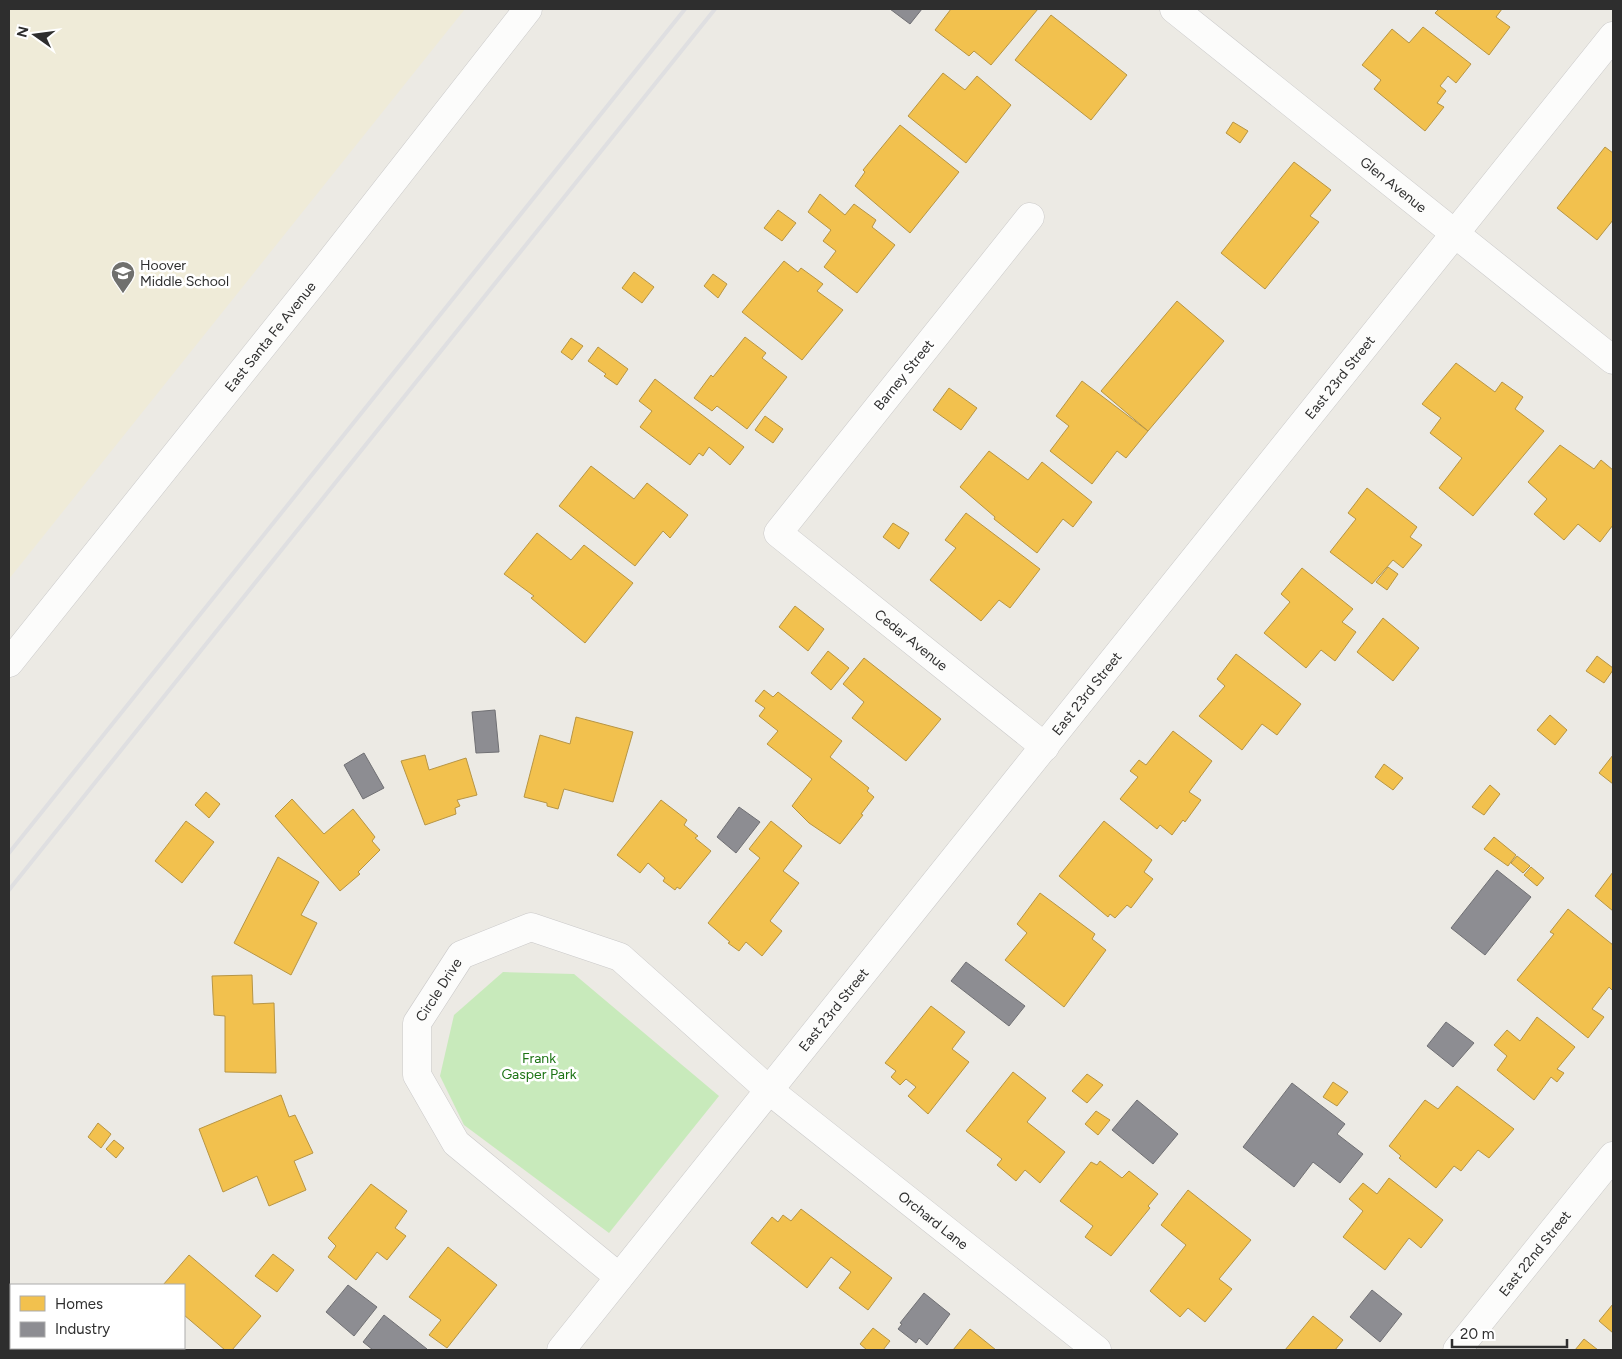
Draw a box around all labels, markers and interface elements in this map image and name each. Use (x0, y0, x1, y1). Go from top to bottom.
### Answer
north arrow (10, 10, 60, 60)
text: N (13, 25, 32, 39)
street label: Glen Avenue (1357, 153, 1430, 216)
place label: Hoover Middle School (140, 257, 229, 290)
school or university icon: Hoover Middle School (110, 260, 136, 294)
street label: East Santa Fe Avenue (221, 278, 320, 395)
street label: East 23rd Street (1301, 332, 1378, 422)
street label: Barney Street (870, 336, 938, 414)
street label: Cedar Avenue (871, 605, 951, 674)
street label: East 23rd Street (1048, 648, 1125, 739)
street label: Circle Drive (412, 954, 465, 1025)
street label: East 23rd Street (795, 965, 872, 1055)
park label: Frank Gasper Park (501, 1050, 577, 1083)
street label: Orchard Lane (895, 1187, 972, 1253)
street label: East 22nd Street (1495, 1207, 1574, 1300)
legend (10, 1284, 185, 1349)
text: Homes (55, 1295, 103, 1313)
scale bar (1452, 1316, 1567, 1348)
text: Industry (55, 1320, 110, 1338)
text: 20 m (1460, 1325, 1494, 1343)

